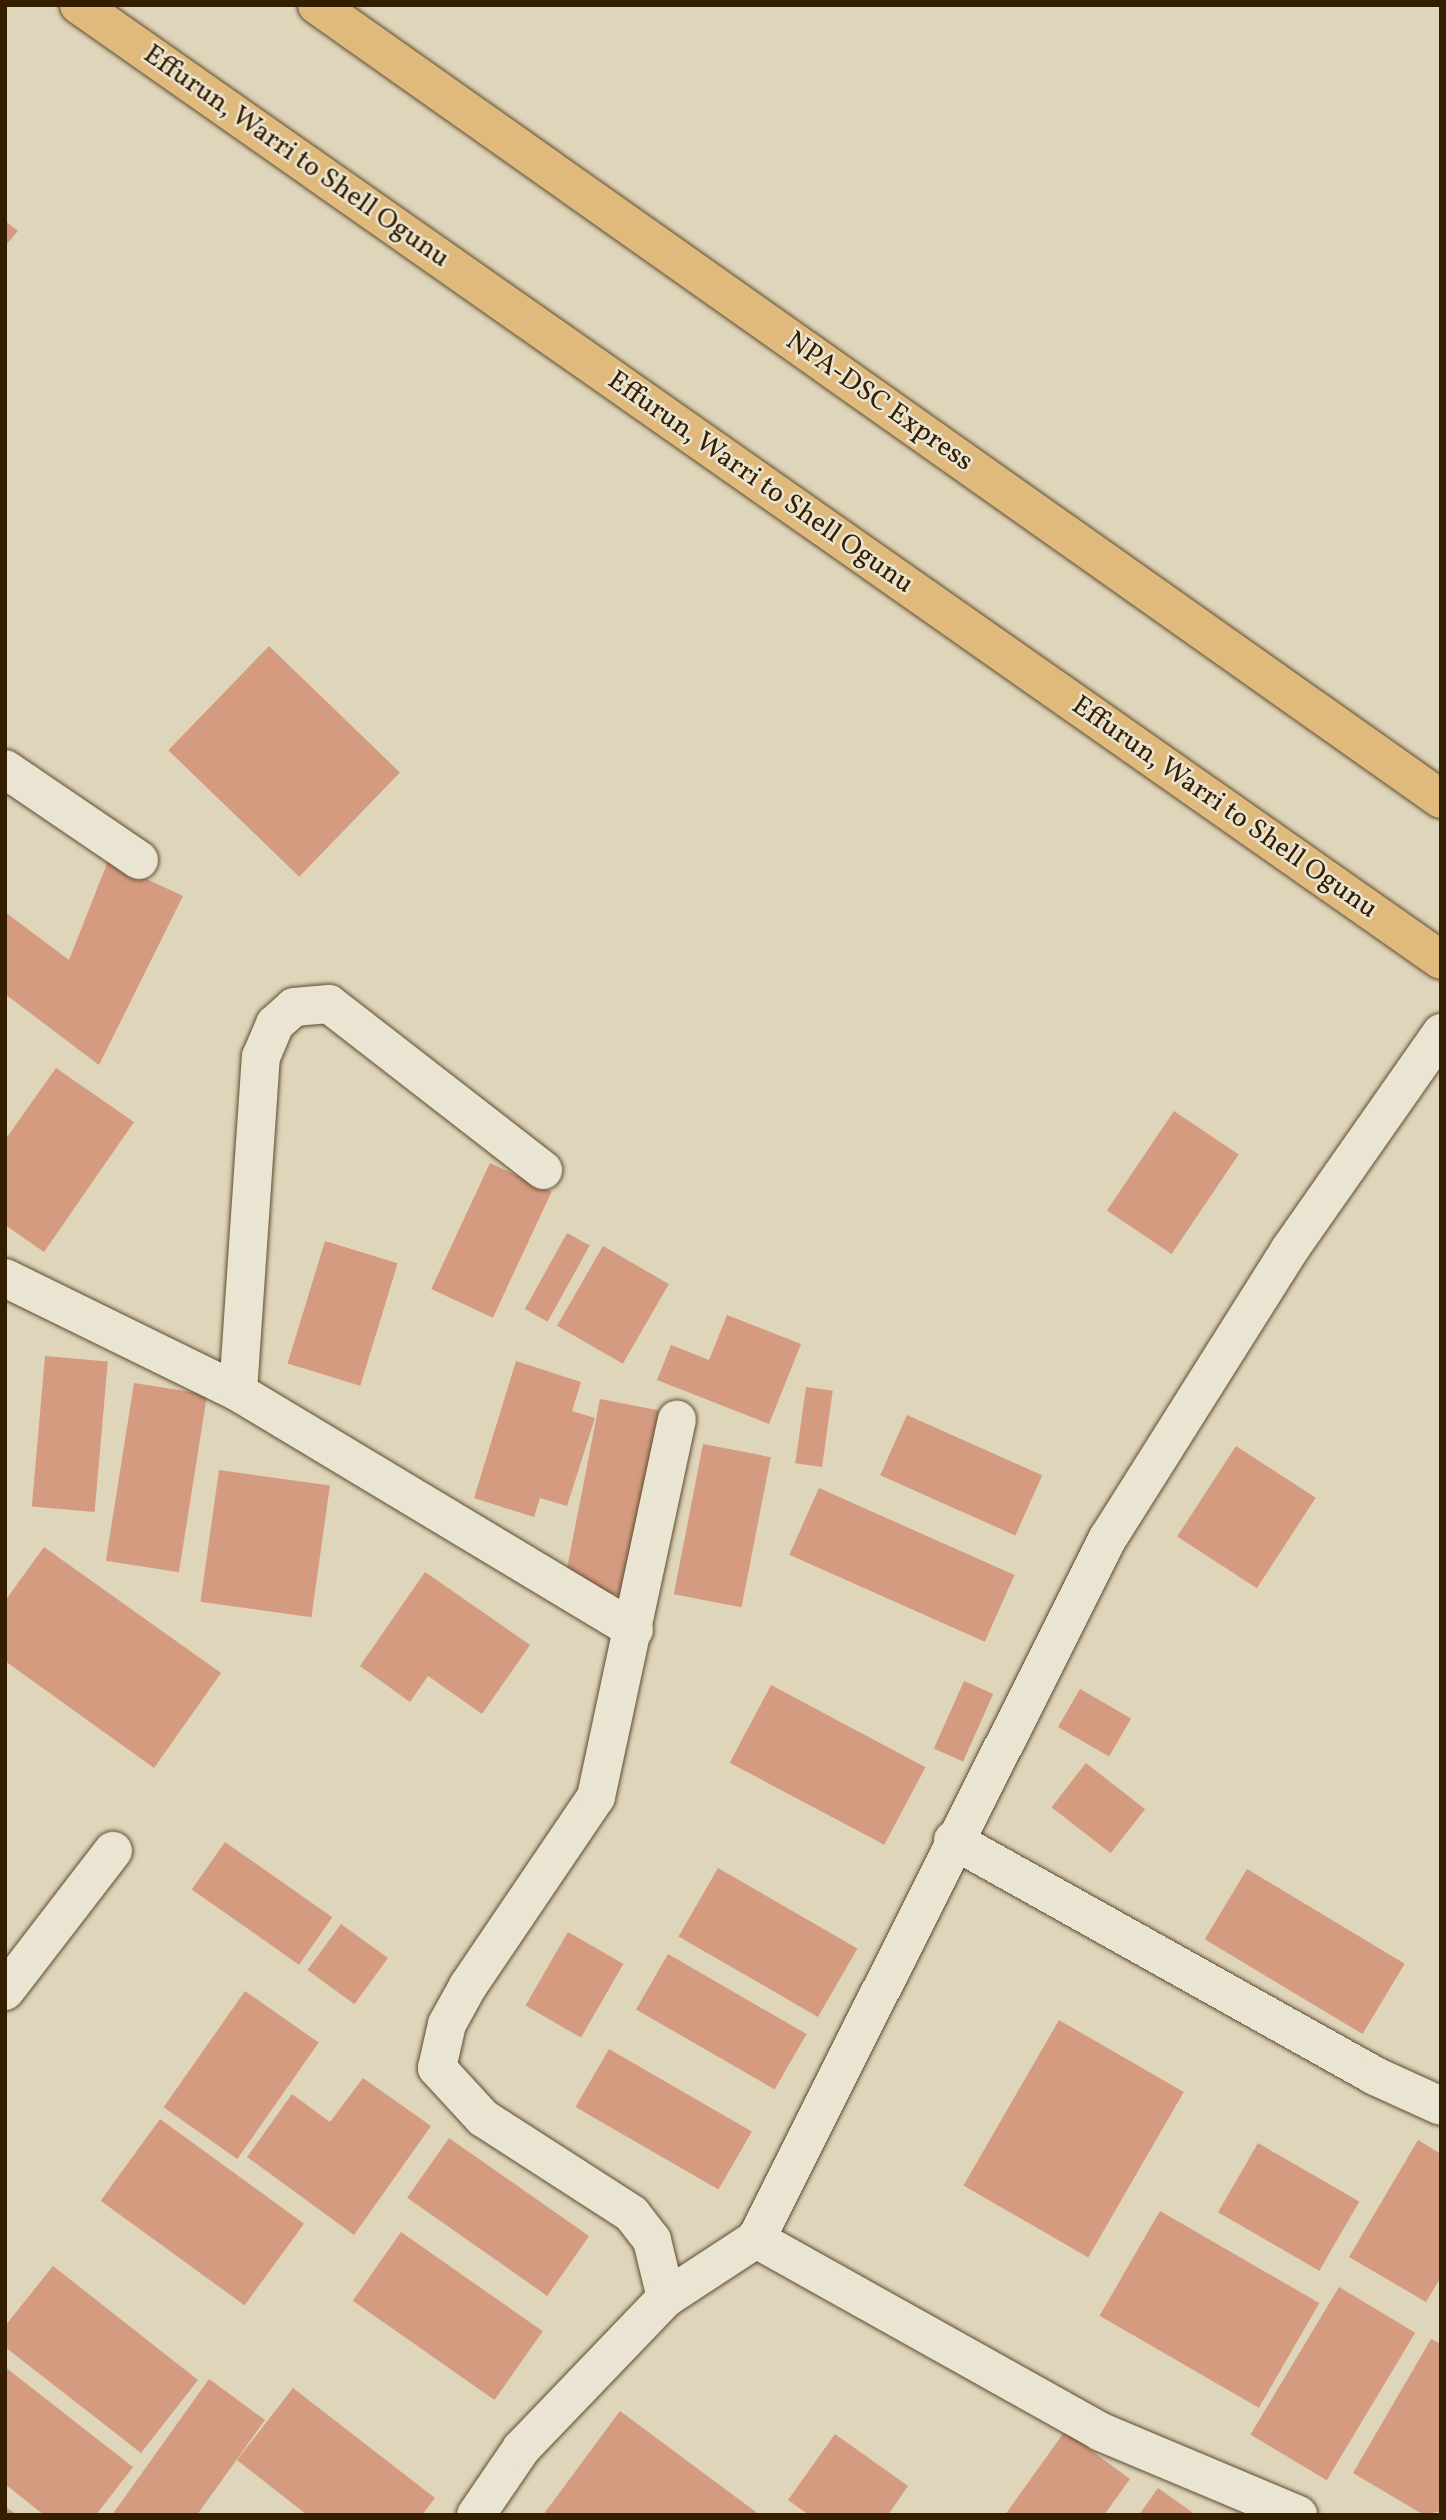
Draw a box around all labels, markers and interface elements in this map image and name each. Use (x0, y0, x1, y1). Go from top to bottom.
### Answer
street label: Effurun, Warri to Shell Ogunu (136, 38, 456, 276)
street label: NPA-DSC Express (779, 325, 979, 479)
street label: Effurun, Warri to Shell Ogunu (600, 364, 920, 602)
street label: Effurun, Warri to Shell Ogunu (1064, 689, 1384, 927)

